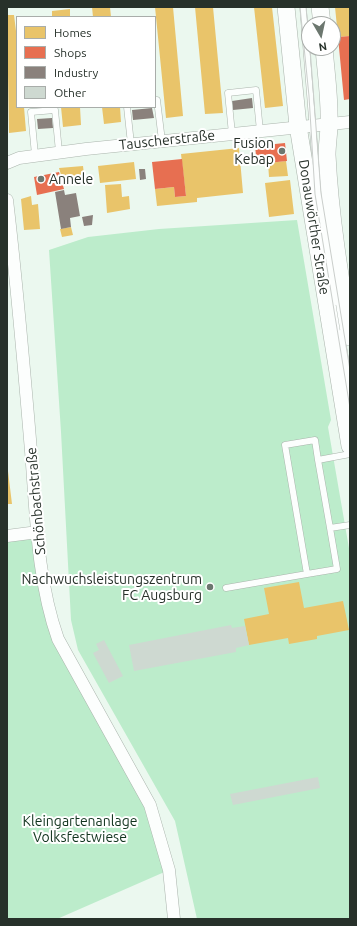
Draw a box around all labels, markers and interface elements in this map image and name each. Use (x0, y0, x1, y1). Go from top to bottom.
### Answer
legend (16, 16, 156, 108)
north arrow (301, 16, 341, 56)
text: Homes (54, 26, 92, 39)
text: N (318, 40, 328, 53)
text: Shops (54, 46, 86, 59)
text: Industry (54, 66, 98, 79)
text: Other (54, 86, 86, 99)
street label: Tauscherstraße (118, 127, 216, 153)
place label: Fusion Kebap (233, 135, 274, 168)
marker: Fusion Kebap (277, 146, 287, 156)
street label: Donauwörther Straße (295, 158, 333, 296)
place label: Annele (49, 171, 93, 187)
marker: Annele (36, 174, 46, 184)
street label: Schönbachstraße (23, 446, 49, 556)
place label: Nachwuchsleistungszentrum FC Augsburg (21, 571, 202, 604)
marker: Nachwuchsleistungszentrum FC Augsburg (205, 582, 215, 592)
park label: Kleingartenanlage Volksfestwiese (23, 813, 137, 846)

